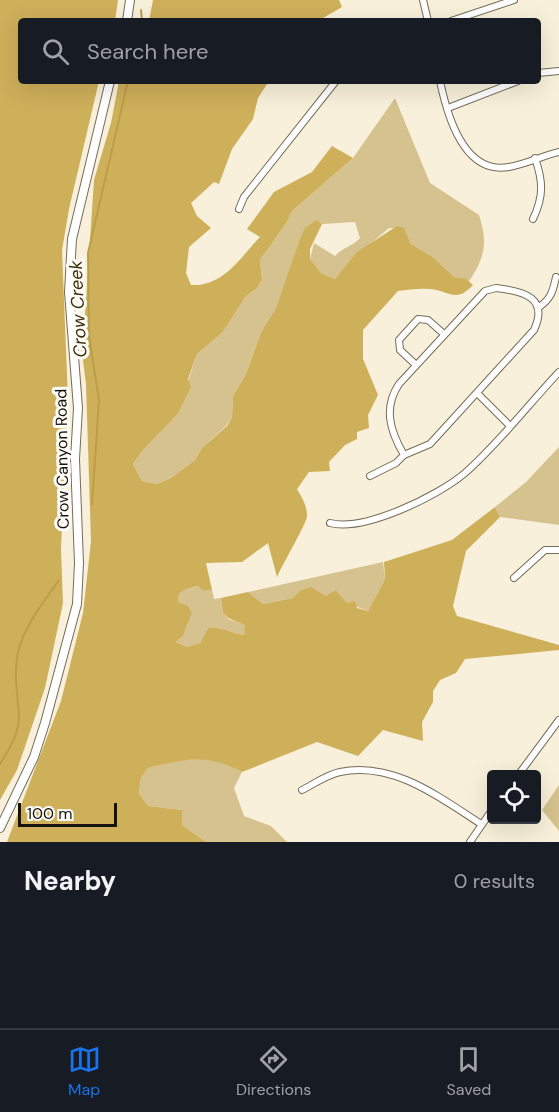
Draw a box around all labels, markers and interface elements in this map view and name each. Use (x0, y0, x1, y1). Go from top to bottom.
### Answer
search box (18, 18, 541, 84)
icon: search (39, 35, 72, 68)
text: Search here (87, 37, 208, 66)
water label: Crow Creek (63, 259, 93, 358)
street label: Crow Canyon Road (50, 389, 74, 529)
map controls (487, 770, 541, 824)
button: locate (487, 770, 541, 824)
scale bar (18, 800, 117, 828)
text: 100 m (27, 803, 72, 824)
text: Nearby (24, 864, 116, 898)
text: 0 results (454, 868, 535, 894)
tab: Map (68, 1043, 101, 1100)
tab: Directions (236, 1043, 311, 1100)
tab: Saved (447, 1043, 491, 1100)

